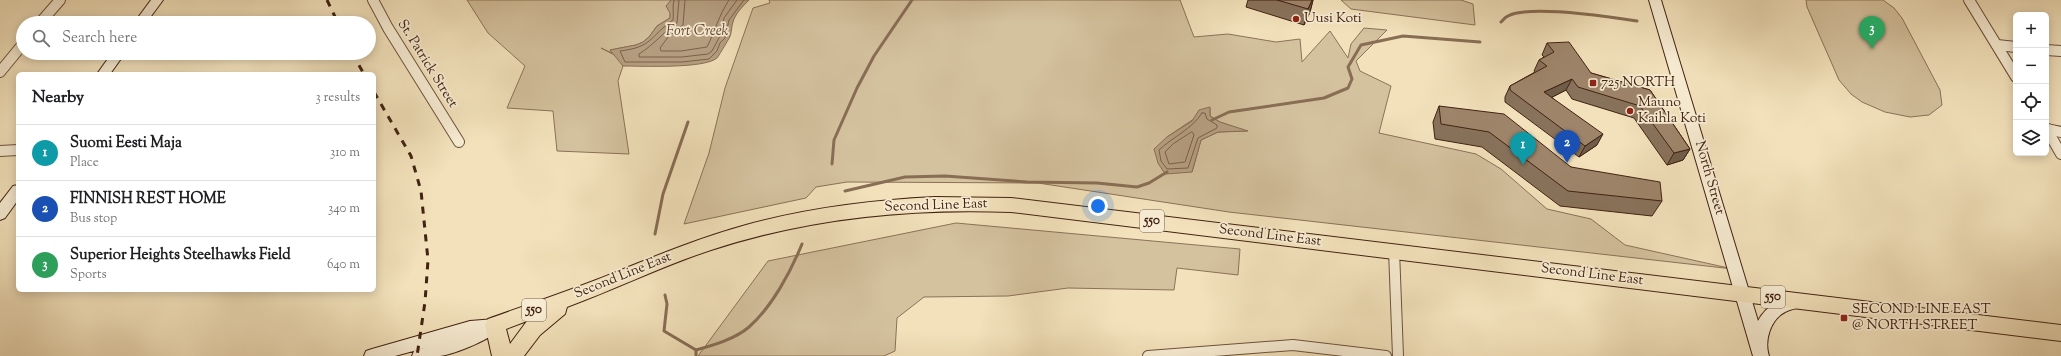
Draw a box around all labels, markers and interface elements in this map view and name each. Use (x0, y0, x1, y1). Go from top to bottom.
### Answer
place label: Uusi Koti (1304, 9, 1362, 29)
map controls (2013, 12, 2049, 156)
button: + (2013, 12, 2049, 48)
marker: Uusi Koti (1291, 14, 1301, 24)
search box (16, 16, 376, 60)
street label: St. Patrick Street (392, 16, 462, 112)
pin: 3 (1859, 16, 1885, 49)
water label: Fort Creek (666, 21, 729, 42)
icon: search (30, 27, 52, 49)
text: Search here (62, 28, 137, 49)
button: − (2013, 48, 2049, 84)
place label: 725 NORTH (1601, 73, 1675, 93)
marker: 725 NORTH (1588, 78, 1598, 88)
button: locate (2013, 84, 2049, 120)
text: Nearby (32, 86, 84, 110)
text: 3 results (315, 89, 360, 107)
place label: Mauno Kaihla Koti (1638, 93, 1706, 129)
marker: Mauno Kaihla Koti (1625, 106, 1635, 116)
button: layers (2013, 120, 2049, 156)
pin: 2 (1554, 130, 1580, 163)
pin: 1 (1510, 132, 1536, 165)
text: Suomi Eesti Maja (70, 133, 182, 154)
street label: North Street (1689, 139, 1729, 217)
text: 1 (43, 144, 47, 162)
text: 310 m (330, 144, 360, 162)
text: Place (70, 154, 99, 172)
text: FINNISH REST HOME (70, 189, 226, 210)
street label: Second Line East (884, 194, 988, 218)
your location (1088, 196, 1108, 216)
text: 2 (42, 200, 48, 218)
text: 340 m (328, 200, 360, 218)
text: Bus stop (70, 210, 117, 228)
road number: 550 (1140, 210, 1164, 232)
street label: Second Line East (1218, 220, 1323, 252)
text: Superior Heights Steelhawks Field (70, 245, 291, 266)
street label: Second Line East (571, 247, 675, 305)
text: 3 (42, 256, 48, 274)
text: 640 m (327, 256, 360, 274)
street label: Second Line East (1540, 259, 1645, 291)
text: Sports (70, 266, 107, 284)
road number: 550 (1761, 286, 1785, 308)
road number: 550 (522, 299, 546, 321)
place label: SECOND LINE EAST @ NORTH STREET (1852, 300, 1991, 336)
marker: SECOND LINE EAST @ NORTH STREET (1839, 313, 1849, 323)

